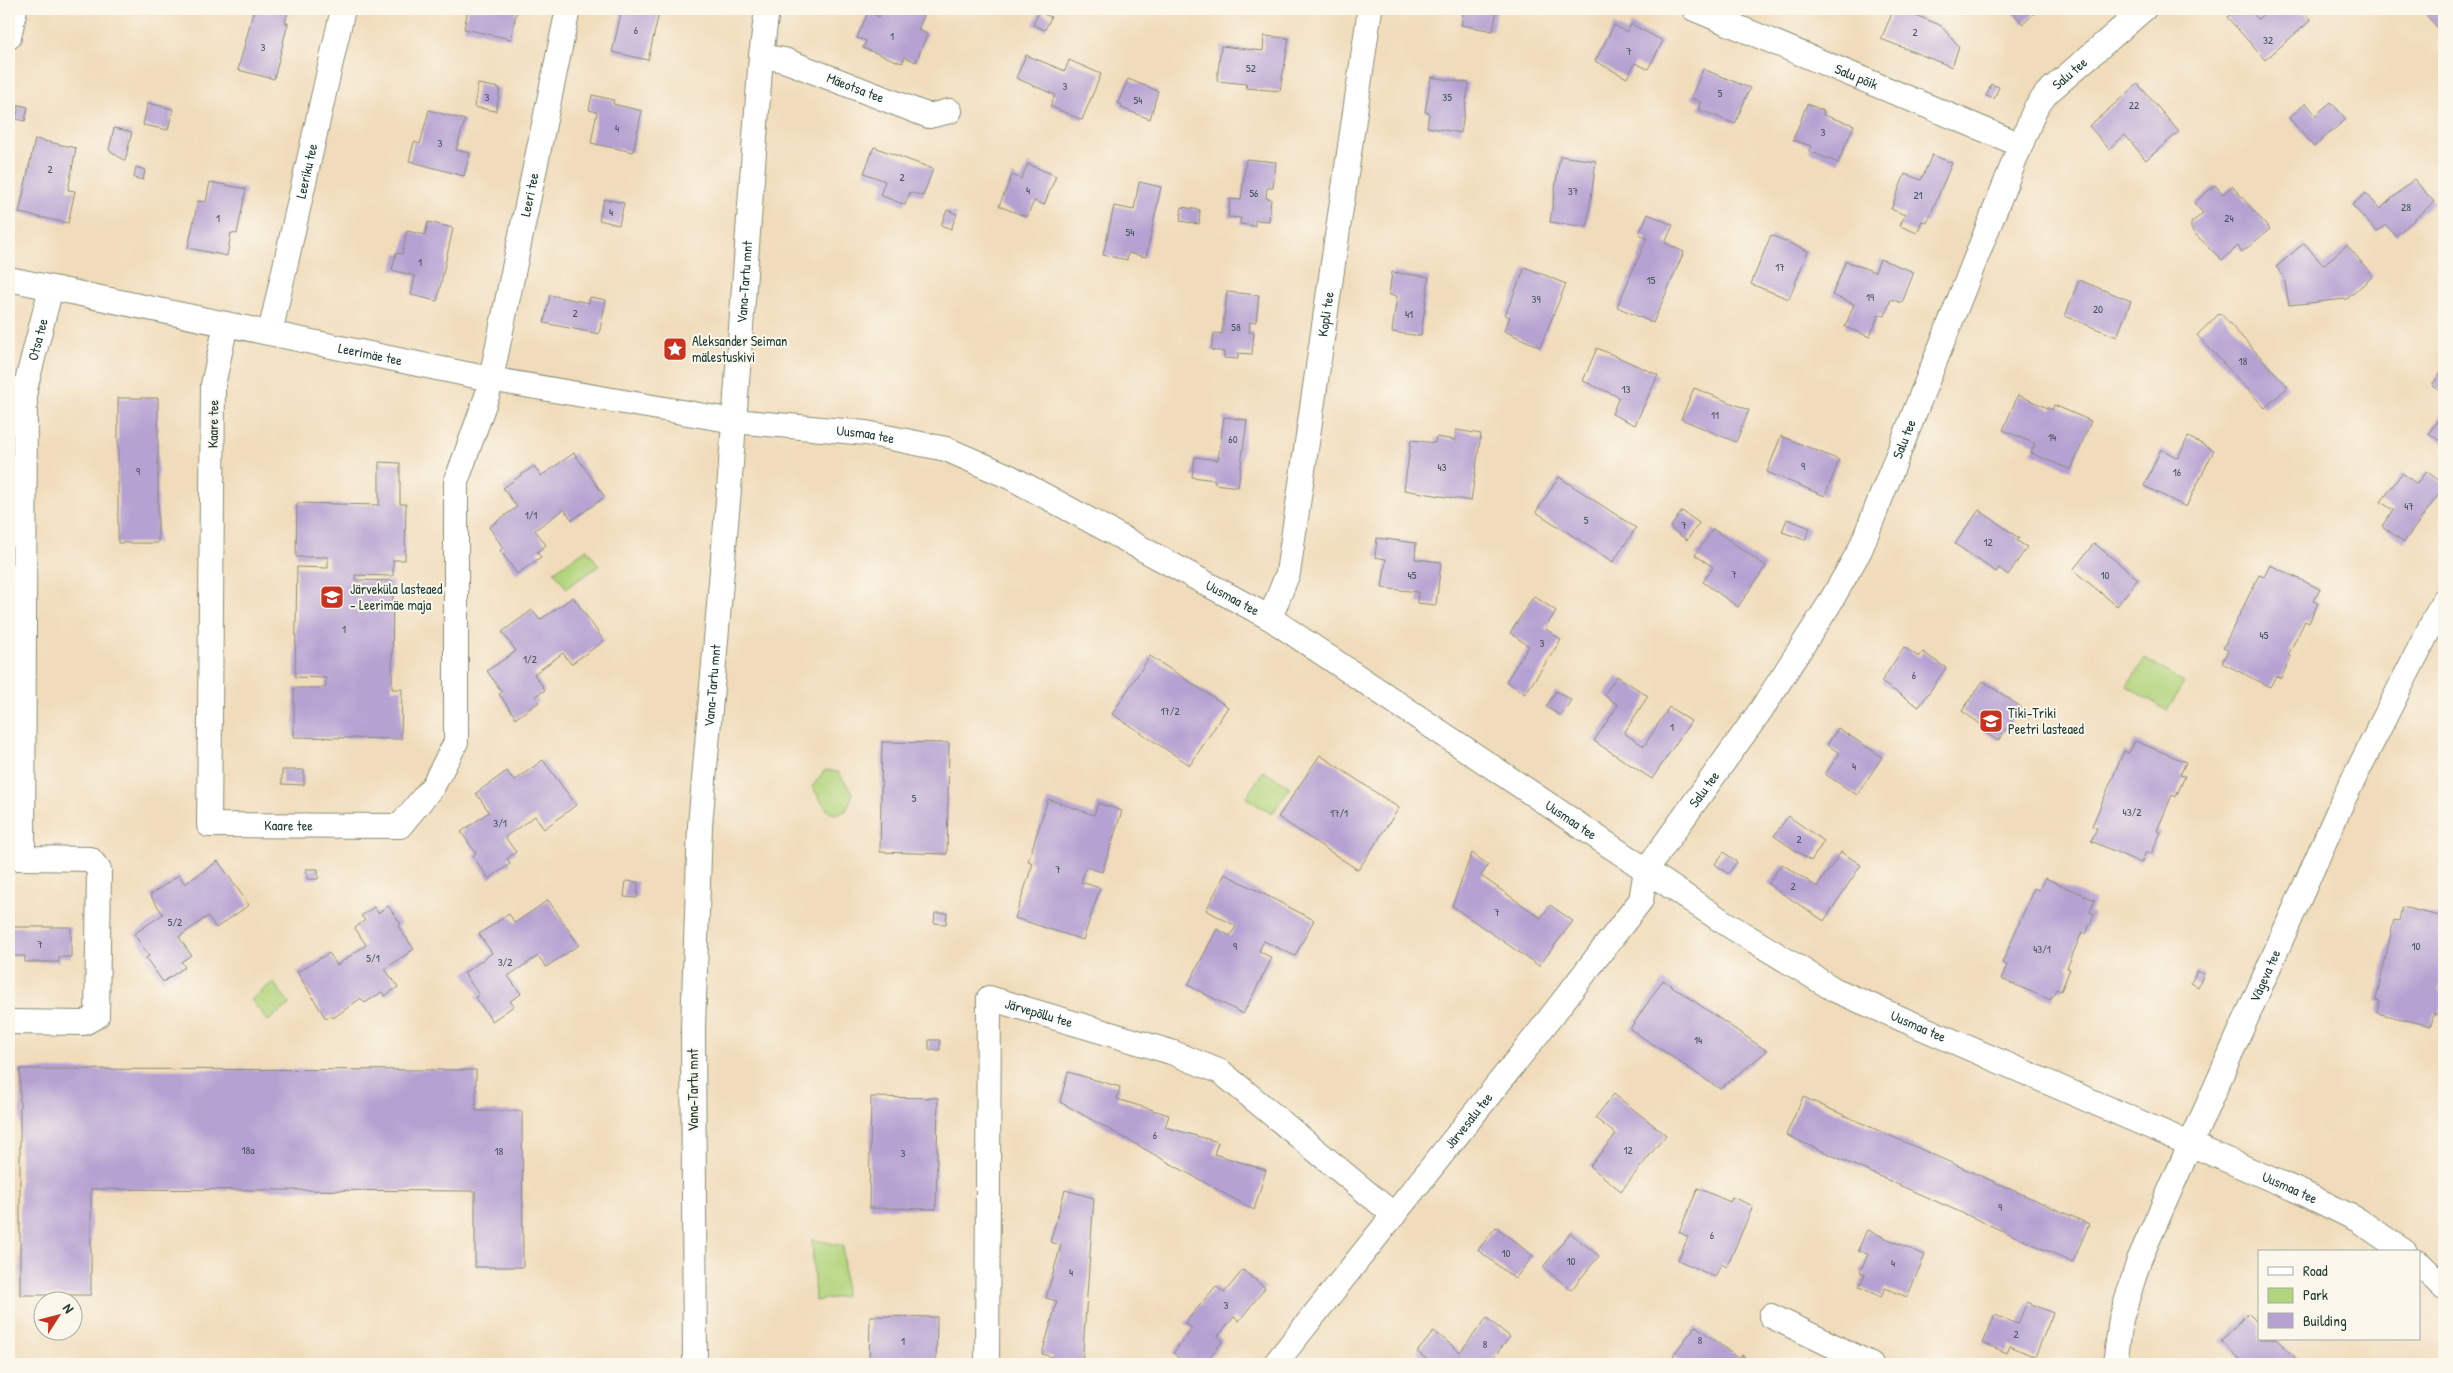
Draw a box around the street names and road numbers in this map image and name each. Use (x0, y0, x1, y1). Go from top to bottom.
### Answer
street label: Salu tee (2048, 52, 2091, 93)
street label: Salu põik (1832, 59, 1881, 94)
street label: Mäeotsa tee (824, 67, 887, 107)
street label: Leeriku tee (291, 141, 321, 200)
street label: Leeri tee (515, 171, 543, 218)
street label: Vana-Tartu mnt (731, 240, 756, 324)
street label: Kopli tee (1312, 290, 1338, 338)
street label: Otsa tee (23, 316, 52, 363)
street label: Leerimäe tee (337, 338, 404, 370)
street label: Kaare tee (203, 399, 222, 448)
street label: Salu tee (1887, 416, 1920, 461)
street label: Uusmaa tee (836, 420, 897, 448)
street label: Uusmaa tee (1203, 575, 1263, 620)
street label: Vana-Tartu mnt (699, 643, 725, 728)
street label: Salu tee (1684, 767, 1724, 811)
street label: Uusmaa tee (1542, 795, 1601, 844)
street label: Kaare tee (264, 815, 313, 835)
street label: Vägeva tee (2245, 946, 2285, 1005)
street label: Järvepõllu tee (1003, 993, 1076, 1031)
street label: Uusmaa tee (1888, 1005, 1949, 1046)
street label: Vana-Tartu mnt (683, 1049, 702, 1131)
street label: Järvesalu tee (1440, 1088, 1497, 1152)
street label: Uusmaa tee (2259, 1166, 2321, 1208)

